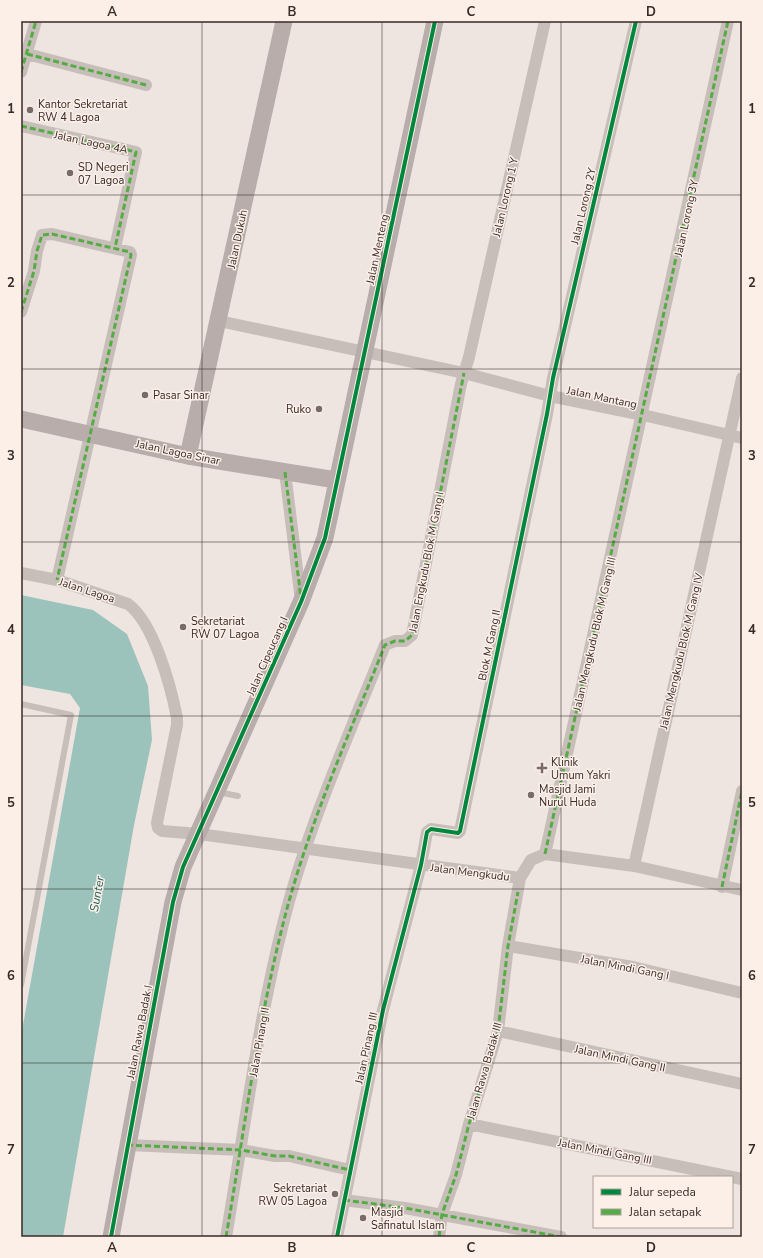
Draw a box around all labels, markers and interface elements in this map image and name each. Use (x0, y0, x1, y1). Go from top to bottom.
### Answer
text: A (107, 3, 117, 21)
text: B (288, 3, 297, 21)
text: C (467, 3, 476, 21)
text: D (646, 3, 656, 21)
place label: Kantor Sekretariat RW 4 Lagoa (38, 97, 127, 125)
text: 1 (7, 100, 15, 118)
text: 1 (748, 100, 756, 118)
marker: Kantor Sekretariat RW 4 Lagoa (25, 105, 35, 115)
street label: Jalan Lagoa 4A (52, 127, 129, 158)
street label: Jalan Lorong 1 Y (489, 155, 522, 239)
place label: SD Negeri 07 Lagoa (78, 160, 129, 188)
street label: Jalan Lorong 2Y (567, 166, 600, 247)
marker: SD Negeri 07 Lagoa (65, 168, 75, 178)
street label: Jalan Lorong 3Y (671, 178, 702, 259)
street label: Jalan Dukuh (224, 208, 251, 271)
street label: Jalan Menteng (363, 213, 392, 287)
text: 2 (7, 274, 15, 292)
text: 2 (748, 274, 756, 292)
street label: Jalan Mantang (564, 383, 638, 412)
place label: Pasar Sinar (153, 388, 209, 403)
marker: Pasar Sinar (140, 390, 150, 400)
place label: Ruko (286, 402, 311, 417)
marker: Ruko (314, 404, 324, 414)
street label: Jalan Lagoa Sinar (133, 436, 222, 469)
text: 3 (7, 447, 15, 465)
text: 3 (748, 447, 756, 465)
street label: Jalan Engkudu Blok M Gang I (405, 490, 448, 635)
street label: Jalan Mengkudu Blok M Gang III (569, 556, 620, 714)
street label: Jalan Mengkudu Blok M Gang IV (656, 571, 707, 732)
street label: Jalan Lagoa (56, 574, 117, 607)
street label: Blok M Gang II (475, 608, 504, 682)
place label: Sekretariat RW 07 Lagoa (191, 614, 260, 642)
street label: Jalan Cipeucang I (243, 614, 292, 699)
text: 4 (7, 621, 15, 639)
text: 4 (748, 621, 756, 639)
marker: Sekretariat RW 07 Lagoa (178, 622, 188, 632)
place label: Klinik Umum Yakri (551, 755, 610, 783)
marker: Klinik Umum Yakri (536, 762, 548, 774)
place label: Masjid Jami Nurul Huda (539, 782, 596, 810)
marker: Masjid Jami Nurul Huda (526, 790, 536, 800)
text: 5 (7, 794, 15, 812)
text: 5 (748, 794, 756, 812)
street label: Jalan Mengkudu (428, 860, 510, 885)
water label: Sunter (86, 874, 108, 913)
street label: Jalan Mindi Gang I (578, 951, 670, 983)
text: 6 (7, 967, 15, 985)
text: 6 (748, 967, 756, 985)
street label: Jalan Rawa Badak I (123, 984, 156, 1081)
street label: Jalan Pinang II (246, 1006, 273, 1079)
street label: Jalan Pinang III (351, 1011, 381, 1086)
street label: Jalan Rawa Badak III (463, 1021, 506, 1123)
street label: Jalan Mindi Gang II (572, 1041, 667, 1075)
street label: Jalan Mindi Gang III (556, 1135, 653, 1168)
text: 7 (7, 1141, 15, 1159)
text: 7 (748, 1141, 756, 1159)
legend (593, 1176, 733, 1228)
place label: Sekretariat RW 05 Lagoa (259, 1181, 327, 1209)
text: Jalur sepeda (628, 1184, 696, 1200)
marker: Sekretariat RW 05 Lagoa (330, 1189, 340, 1199)
text: Jalan setapak (628, 1204, 702, 1220)
place label: Masjid Safinatul Islam (371, 1205, 445, 1233)
marker: Masjid Safinatul Islam (358, 1213, 368, 1223)
text: A (107, 1239, 117, 1257)
text: B (288, 1239, 297, 1257)
text: C (467, 1239, 476, 1257)
text: D (646, 1239, 656, 1257)

